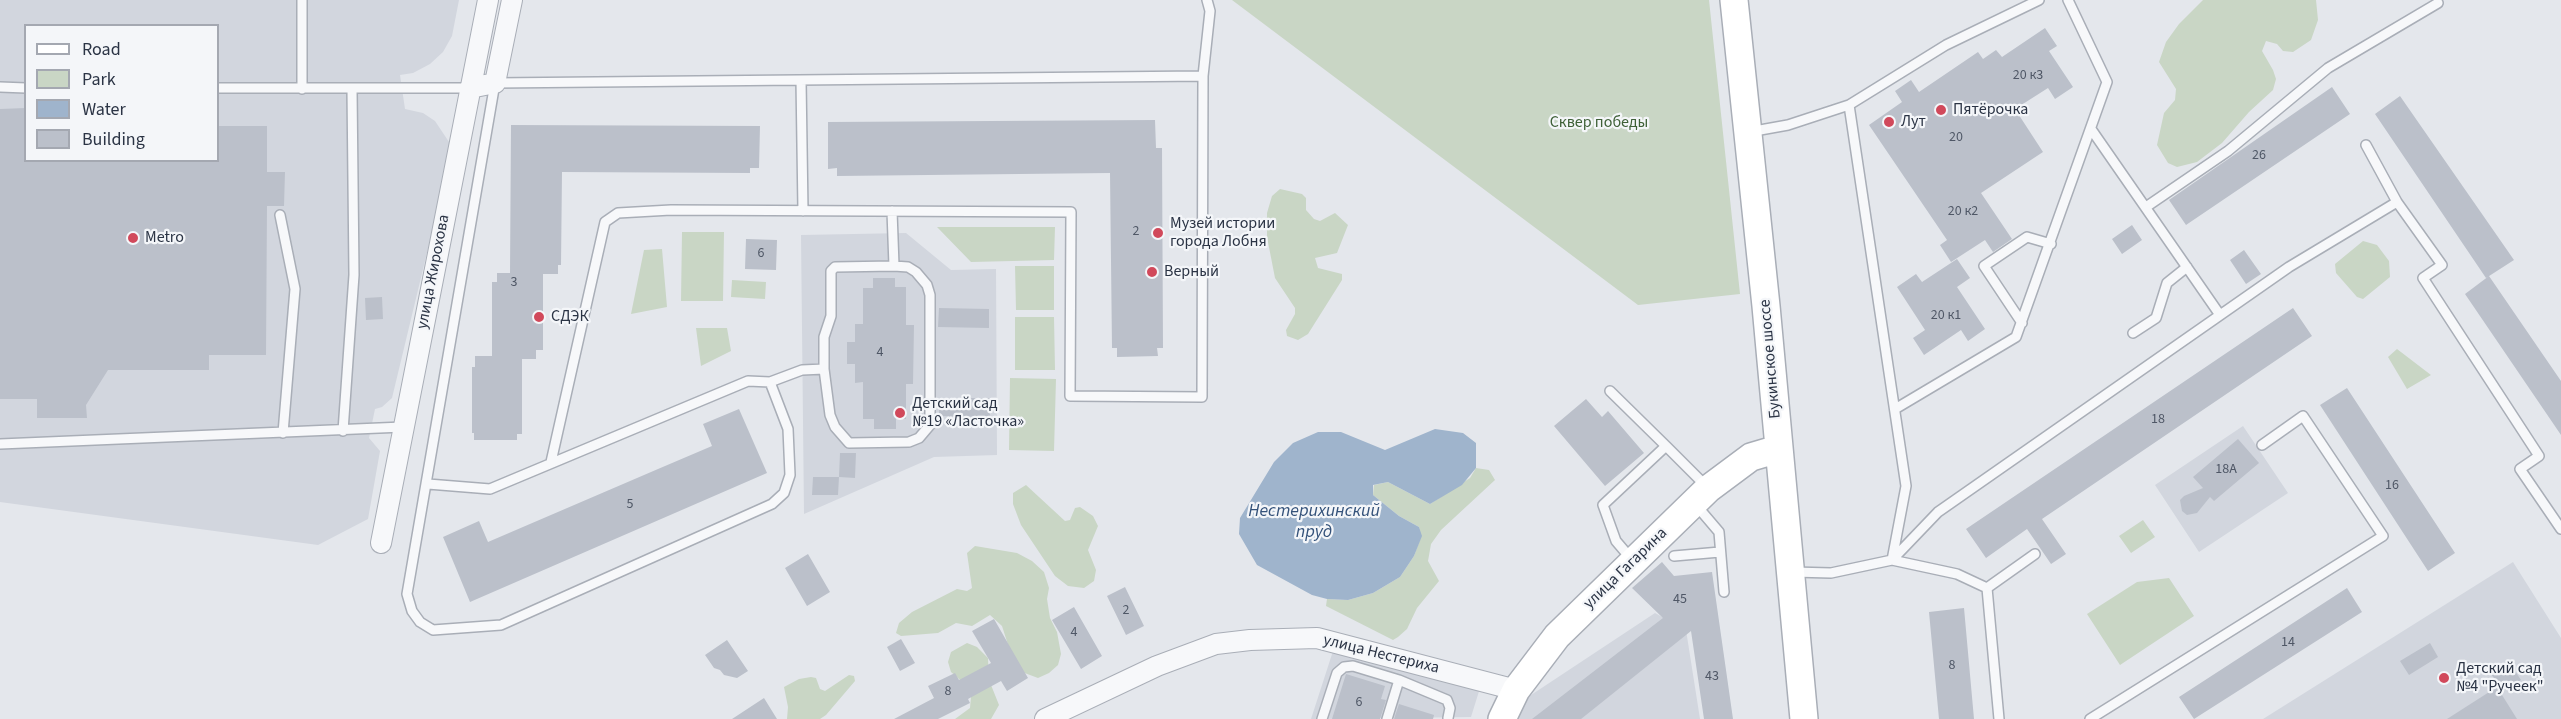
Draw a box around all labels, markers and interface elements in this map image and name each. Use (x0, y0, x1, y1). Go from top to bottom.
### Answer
legend (24, 24, 219, 162)
text: Road (82, 37, 121, 62)
text: Park (82, 67, 116, 92)
house number: 20 к3 (2013, 68, 2043, 84)
text: Water (82, 97, 126, 122)
place label: Пятёрочка (1953, 100, 2028, 120)
marker: Пятёрочка (1934, 103, 1948, 117)
place label: Лут (1901, 112, 1926, 132)
park label: Сквер победы (1550, 113, 1648, 133)
marker: Лут (1882, 115, 1896, 129)
text: Building (82, 127, 145, 152)
house number: 20 (1949, 130, 1963, 146)
house number: 26 (2252, 148, 2266, 164)
house number: 20 к2 (1948, 204, 1978, 220)
street label: улица Жирохова (413, 213, 455, 331)
place label: Музей истории города Лобня (1170, 214, 1275, 252)
house number: 2 (1133, 224, 1139, 240)
marker: Музей истории города Лобня (1151, 226, 1165, 240)
place label: Metro (145, 228, 184, 248)
marker: Metro (126, 231, 140, 245)
house number: 6 (758, 246, 764, 262)
place label: Верный (1164, 262, 1219, 282)
marker: Верный (1145, 265, 1159, 279)
house number: 3 (511, 275, 517, 291)
street label: Букинское шоссе (1756, 299, 1786, 419)
place label: СДЭК (551, 307, 589, 327)
house number: 20 к1 (1931, 308, 1961, 324)
marker: СДЭК (532, 310, 546, 324)
house number: 4 (877, 345, 883, 361)
place label: Детский сад №19 «Ласточка» (912, 394, 1024, 432)
marker: Детский сад №19 «Ласточка» (893, 406, 907, 420)
house number: 18 (2151, 412, 2165, 428)
house number: 18А (2215, 462, 2237, 478)
house number: 16 (2385, 478, 2399, 494)
house number: 5 (627, 497, 633, 513)
water label: Нестерихинский пруд (1248, 501, 1380, 544)
street label: улица Гагарина (1580, 524, 1672, 614)
house number: 45 (1673, 592, 1687, 608)
house number: 2 (1123, 603, 1129, 619)
house number: 4 (1071, 625, 1077, 641)
street label: улица Нестериха (1321, 631, 1441, 679)
house number: 14 (2281, 635, 2295, 651)
house number: 8 (1949, 658, 1955, 674)
place label: Детский сад №4 "Ручеек" (2456, 659, 2544, 697)
house number: 43 (1705, 669, 1719, 685)
marker: Детский сад №4 "Ручеек" (2437, 671, 2451, 685)
house number: 8 (945, 684, 951, 700)
house number: 6 (1356, 695, 1362, 711)

